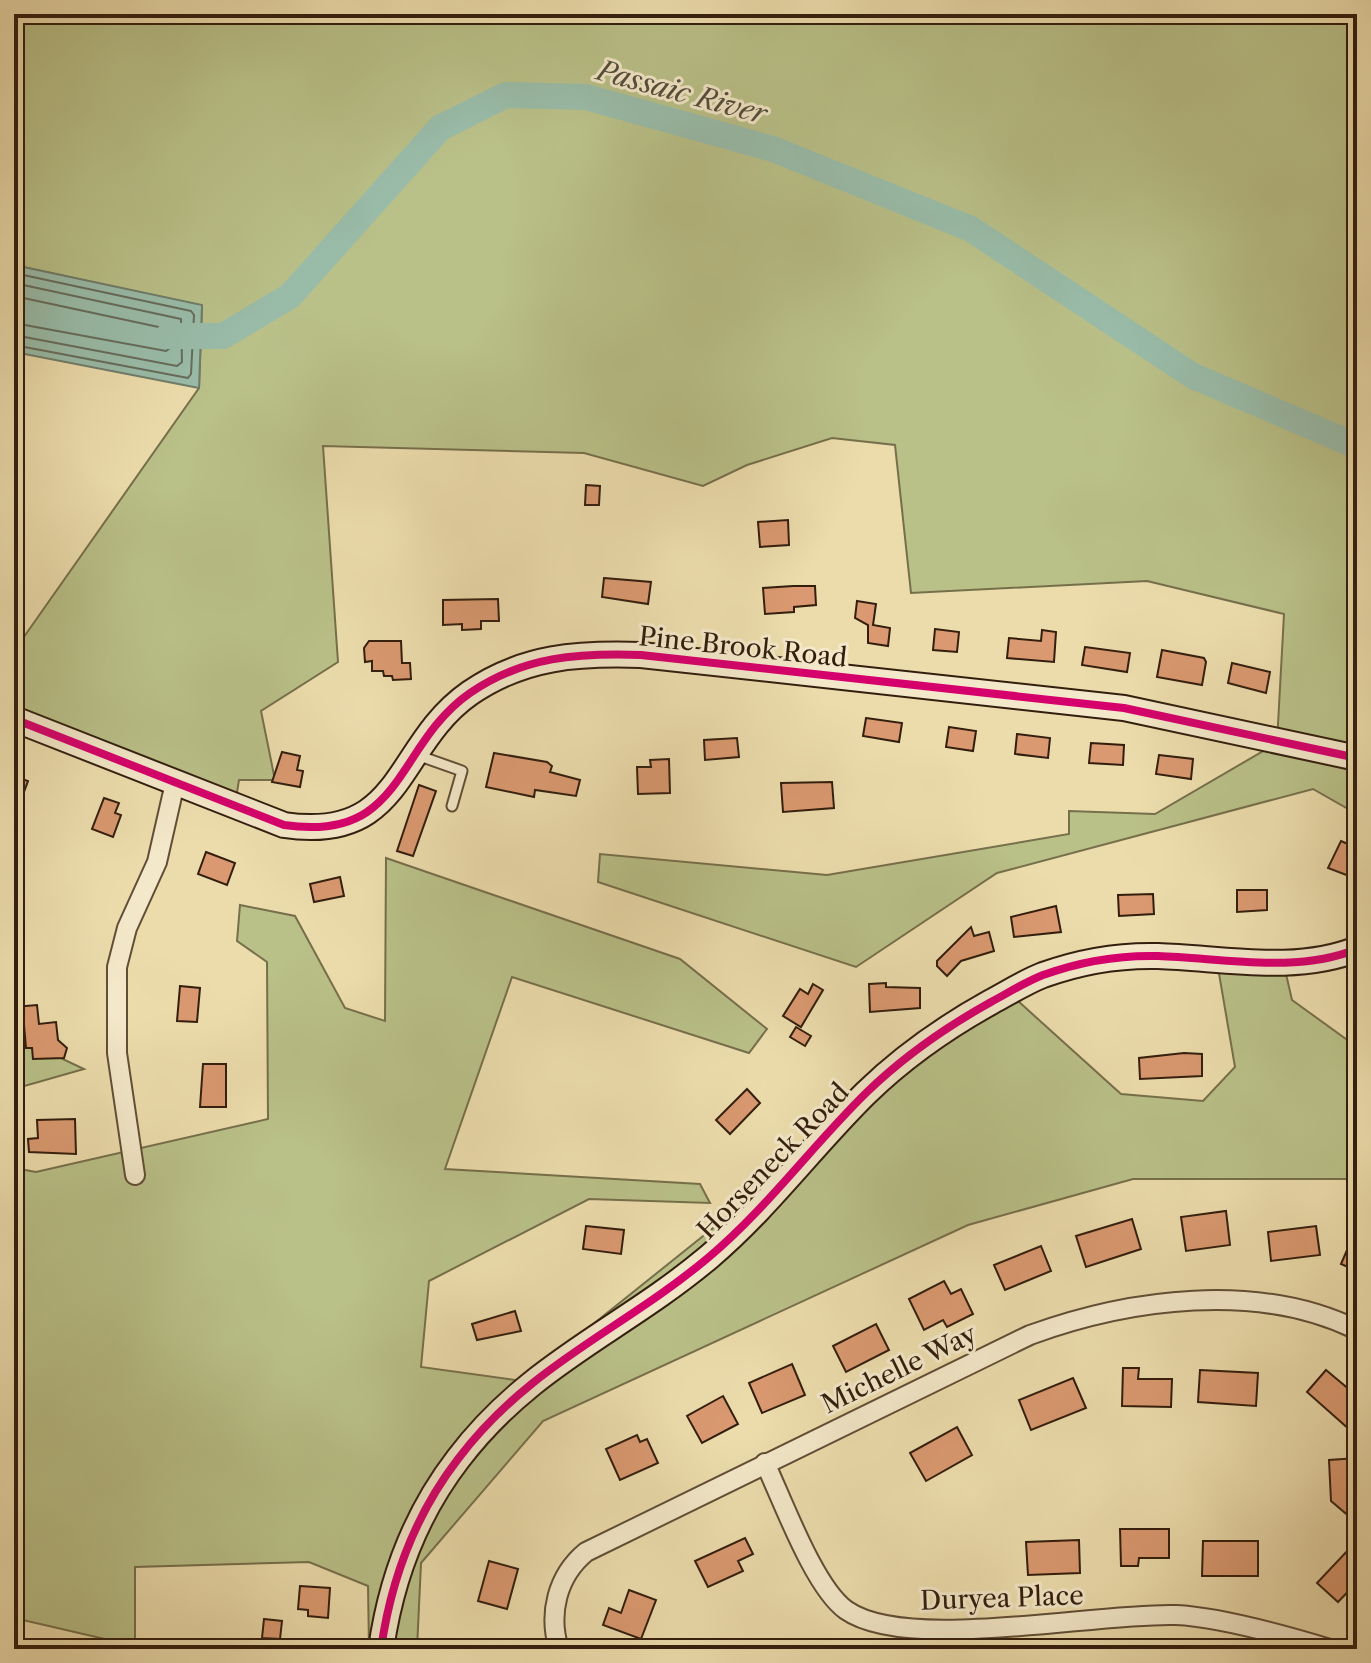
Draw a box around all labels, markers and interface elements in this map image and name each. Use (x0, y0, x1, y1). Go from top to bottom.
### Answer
water label: Passaic River (591, 53, 772, 131)
street label: Pine Brook Road (637, 620, 849, 674)
street label: Horseneck Road (690, 1076, 856, 1246)
street label: Michelle Way (816, 1318, 982, 1420)
street label: Duryea Place (920, 1579, 1084, 1617)

